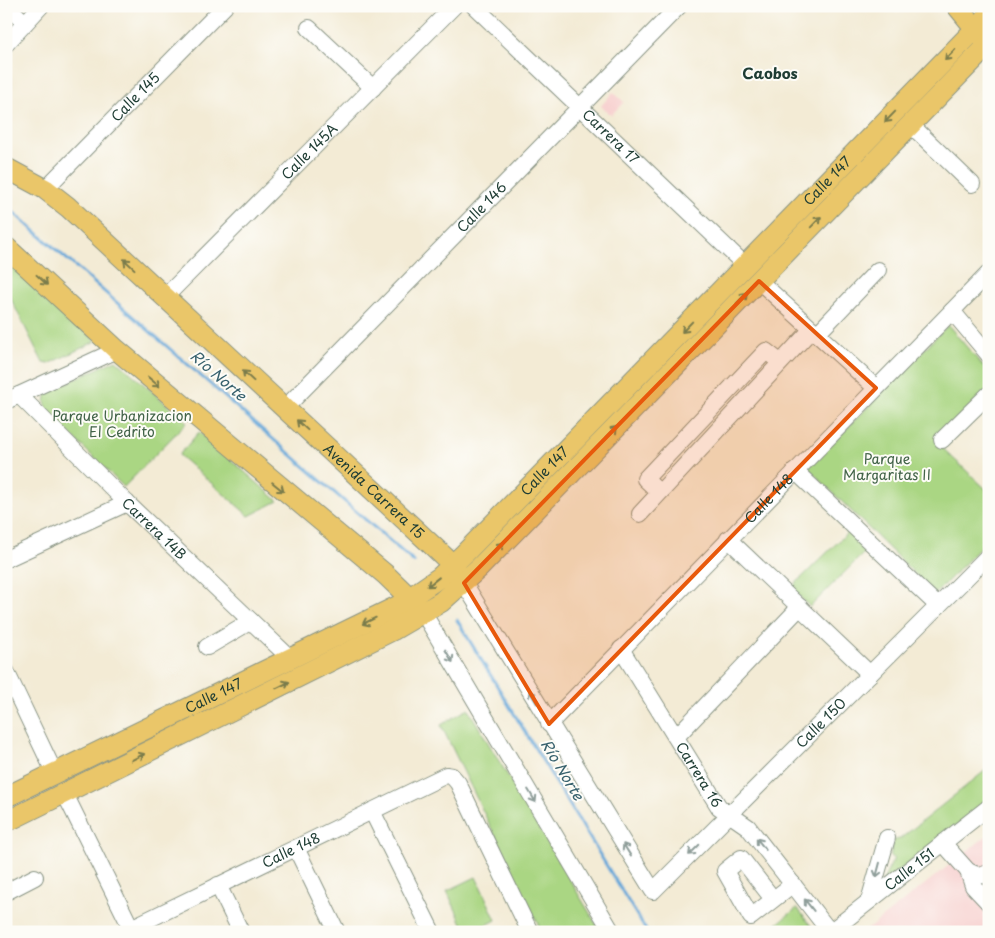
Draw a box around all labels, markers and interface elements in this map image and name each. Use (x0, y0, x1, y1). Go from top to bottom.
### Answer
one-way arrow (944, 49, 956, 61)
district label: Caobos (742, 61, 798, 84)
street label: Calle 145 (106, 67, 164, 126)
street label: Carrera 17 (578, 104, 644, 169)
one-way arrow (884, 111, 896, 123)
street label: Calle 145A (276, 118, 342, 184)
street label: Calle 147 (798, 151, 856, 210)
street label: Calle 146 (452, 177, 511, 237)
one-way arrow (810, 216, 822, 228)
one-way arrow (123, 258, 136, 270)
one-way arrow (36, 274, 48, 286)
one-way arrow (736, 292, 749, 304)
one-way arrow (681, 320, 693, 333)
water label: Río Norte (186, 344, 253, 406)
one-way arrow (242, 370, 255, 382)
one-way arrow (148, 376, 161, 387)
park label: Parque Urbanizacion El Cedrito (52, 405, 192, 442)
one-way arrow (296, 419, 309, 430)
one-way arrow (606, 426, 618, 438)
street label: Avenida Carrera 15 (319, 438, 430, 543)
street label: Calle 147 (515, 441, 573, 500)
park label: Parque Margaritas II (843, 448, 931, 485)
street label: Calle 148 (739, 468, 798, 528)
one-way arrow (271, 481, 284, 492)
street label: Carrera 14B (117, 492, 191, 564)
one-way arrow (492, 542, 504, 554)
one-way arrow (427, 577, 440, 588)
one-way arrow (361, 616, 376, 626)
one-way arrow (445, 648, 455, 662)
street label: Calle 147 (181, 672, 246, 718)
one-way arrow (275, 680, 290, 689)
one-way arrow (527, 690, 537, 704)
street label: Calle 150 (791, 693, 851, 753)
water label: Río Norte (536, 734, 591, 805)
street label: Carrera 16 (671, 738, 728, 812)
one-way arrow (130, 752, 145, 762)
one-way arrow (527, 788, 537, 802)
street label: Calle 148 (258, 827, 324, 873)
one-way arrow (756, 838, 767, 851)
one-way arrow (622, 843, 633, 857)
street label: Calle 151 (880, 843, 939, 896)
one-way arrow (688, 844, 700, 856)
one-way arrow (873, 861, 882, 877)
one-way arrow (804, 899, 815, 912)

